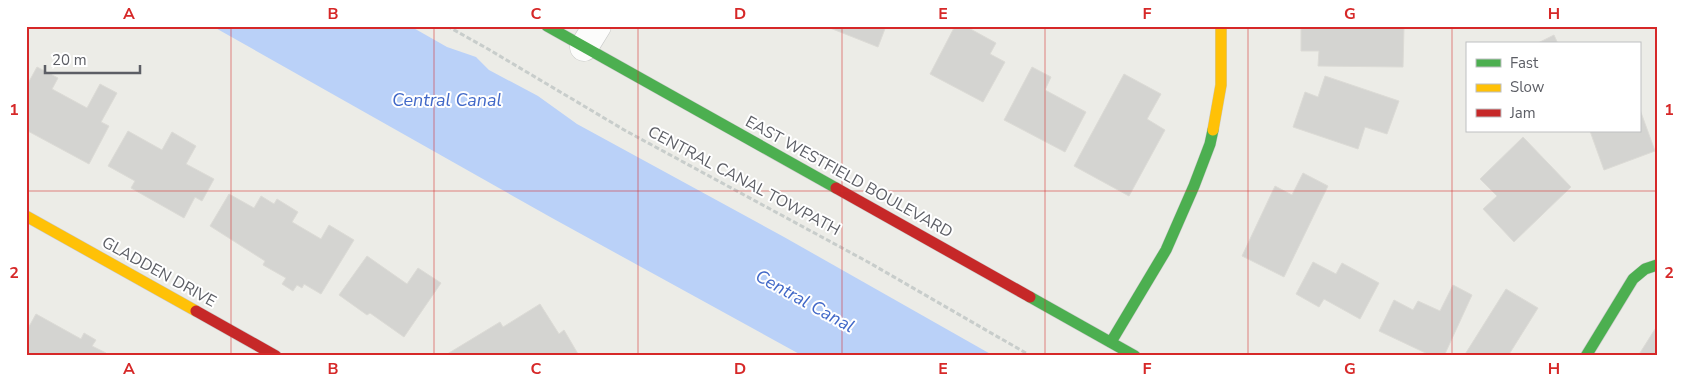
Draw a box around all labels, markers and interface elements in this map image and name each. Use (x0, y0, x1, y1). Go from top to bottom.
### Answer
text: A (123, 3, 135, 25)
text: B (327, 3, 339, 25)
text: C (531, 3, 542, 25)
text: D (734, 3, 746, 25)
text: E (938, 3, 948, 25)
text: F (1143, 3, 1152, 25)
text: G (1344, 3, 1356, 25)
text: H (1548, 3, 1560, 25)
scale bar (45, 42, 140, 74)
legend (1466, 42, 1640, 132)
text: 20 m (52, 50, 87, 70)
text: Fast (1510, 53, 1539, 73)
text: Slow (1510, 77, 1545, 97)
water label: Central Canal (392, 88, 502, 112)
text: 1 (9, 99, 19, 121)
text: 1 (1664, 99, 1674, 121)
text: Jam (1509, 103, 1536, 123)
street label: EAST WESTFIELD BOULEVARD (741, 111, 957, 243)
street label: CENTRAL CANAL TOWPATH (644, 121, 844, 241)
street label: GLADDEN DRIVE (98, 231, 220, 313)
text: 2 (9, 262, 19, 284)
text: 2 (1664, 262, 1674, 284)
water label: Central Canal (751, 264, 859, 338)
text: A (123, 358, 135, 380)
text: B (327, 358, 339, 380)
text: C (531, 358, 542, 380)
text: D (734, 358, 746, 380)
text: E (938, 358, 948, 380)
text: F (1143, 358, 1152, 380)
text: G (1344, 358, 1356, 380)
text: H (1548, 358, 1560, 380)

